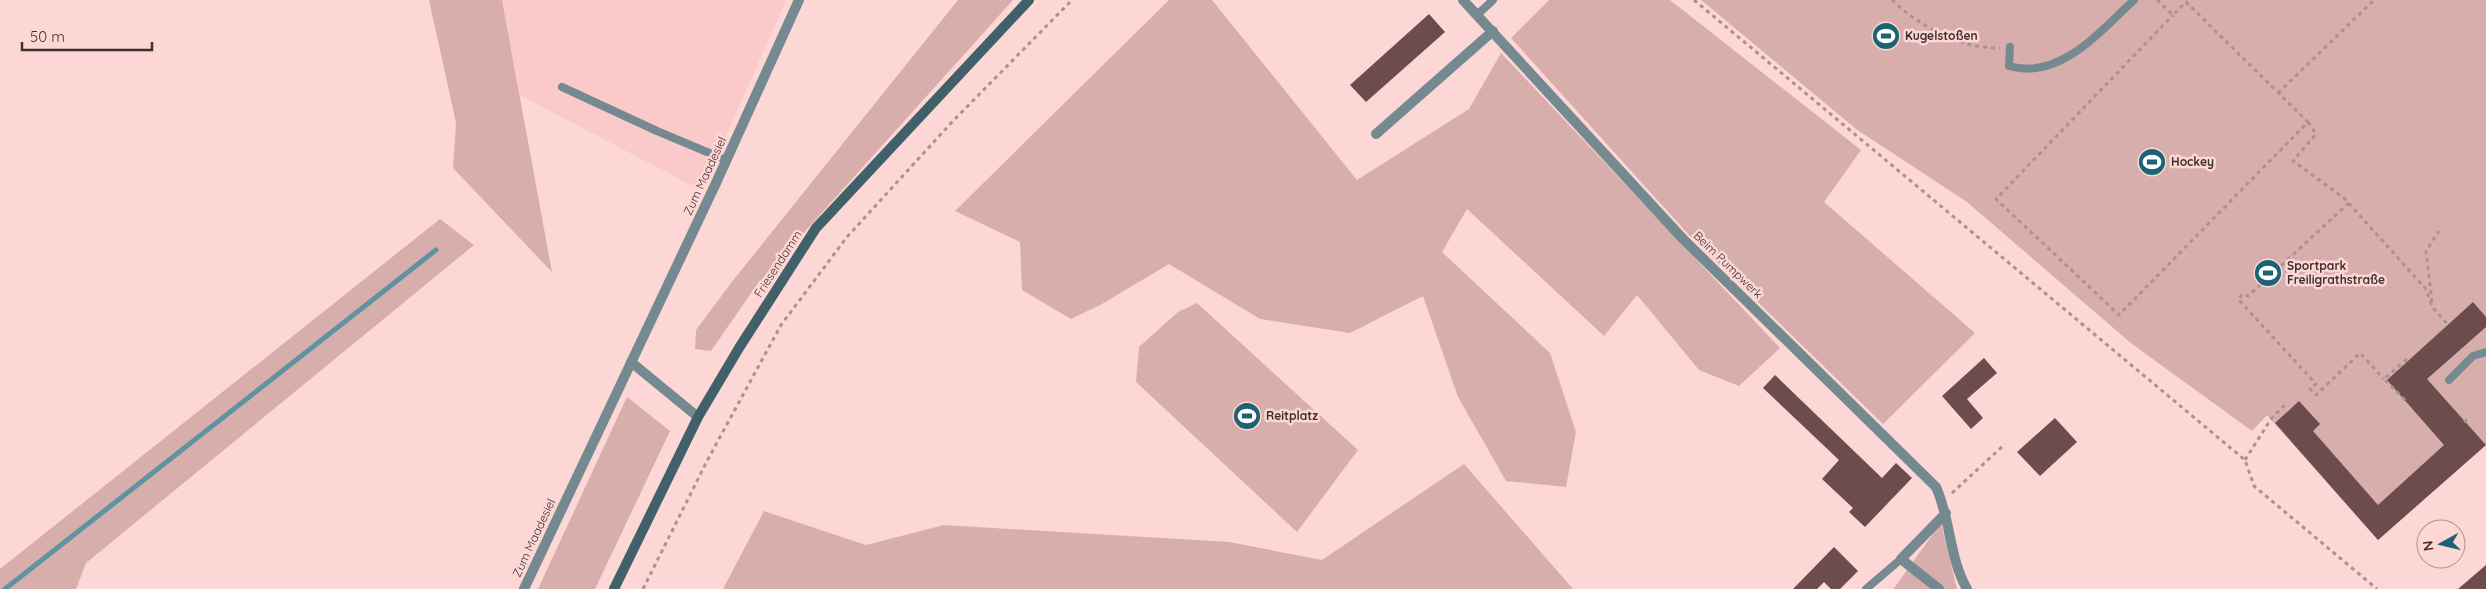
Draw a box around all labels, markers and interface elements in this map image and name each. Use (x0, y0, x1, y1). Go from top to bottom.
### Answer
scale bar (22, 20, 152, 52)
sports icon: Kugelstoßen (1871, 21, 1901, 51)
text: 50 m (30, 27, 65, 46)
place label: Kugelstoßen (1905, 28, 1978, 43)
street label: Zum Maadesiel (680, 134, 729, 218)
sports icon: Hockey (2137, 147, 2167, 177)
place label: Hockey (2171, 154, 2214, 169)
street label: Friesendamm (750, 228, 805, 300)
street label: Beim Pumpwerk (1691, 228, 1766, 301)
sports icon: Sportpark Freiligrathstraße (2253, 258, 2283, 288)
place label: Sportpark Freiligrathstraße (2287, 258, 2385, 287)
sports icon: Reitplatz (1232, 401, 1262, 431)
place label: Reitplatz (1266, 408, 1318, 423)
street label: Zum Maadesiel (509, 496, 558, 580)
north arrow (2416, 519, 2466, 569)
text: N (2418, 539, 2438, 552)

